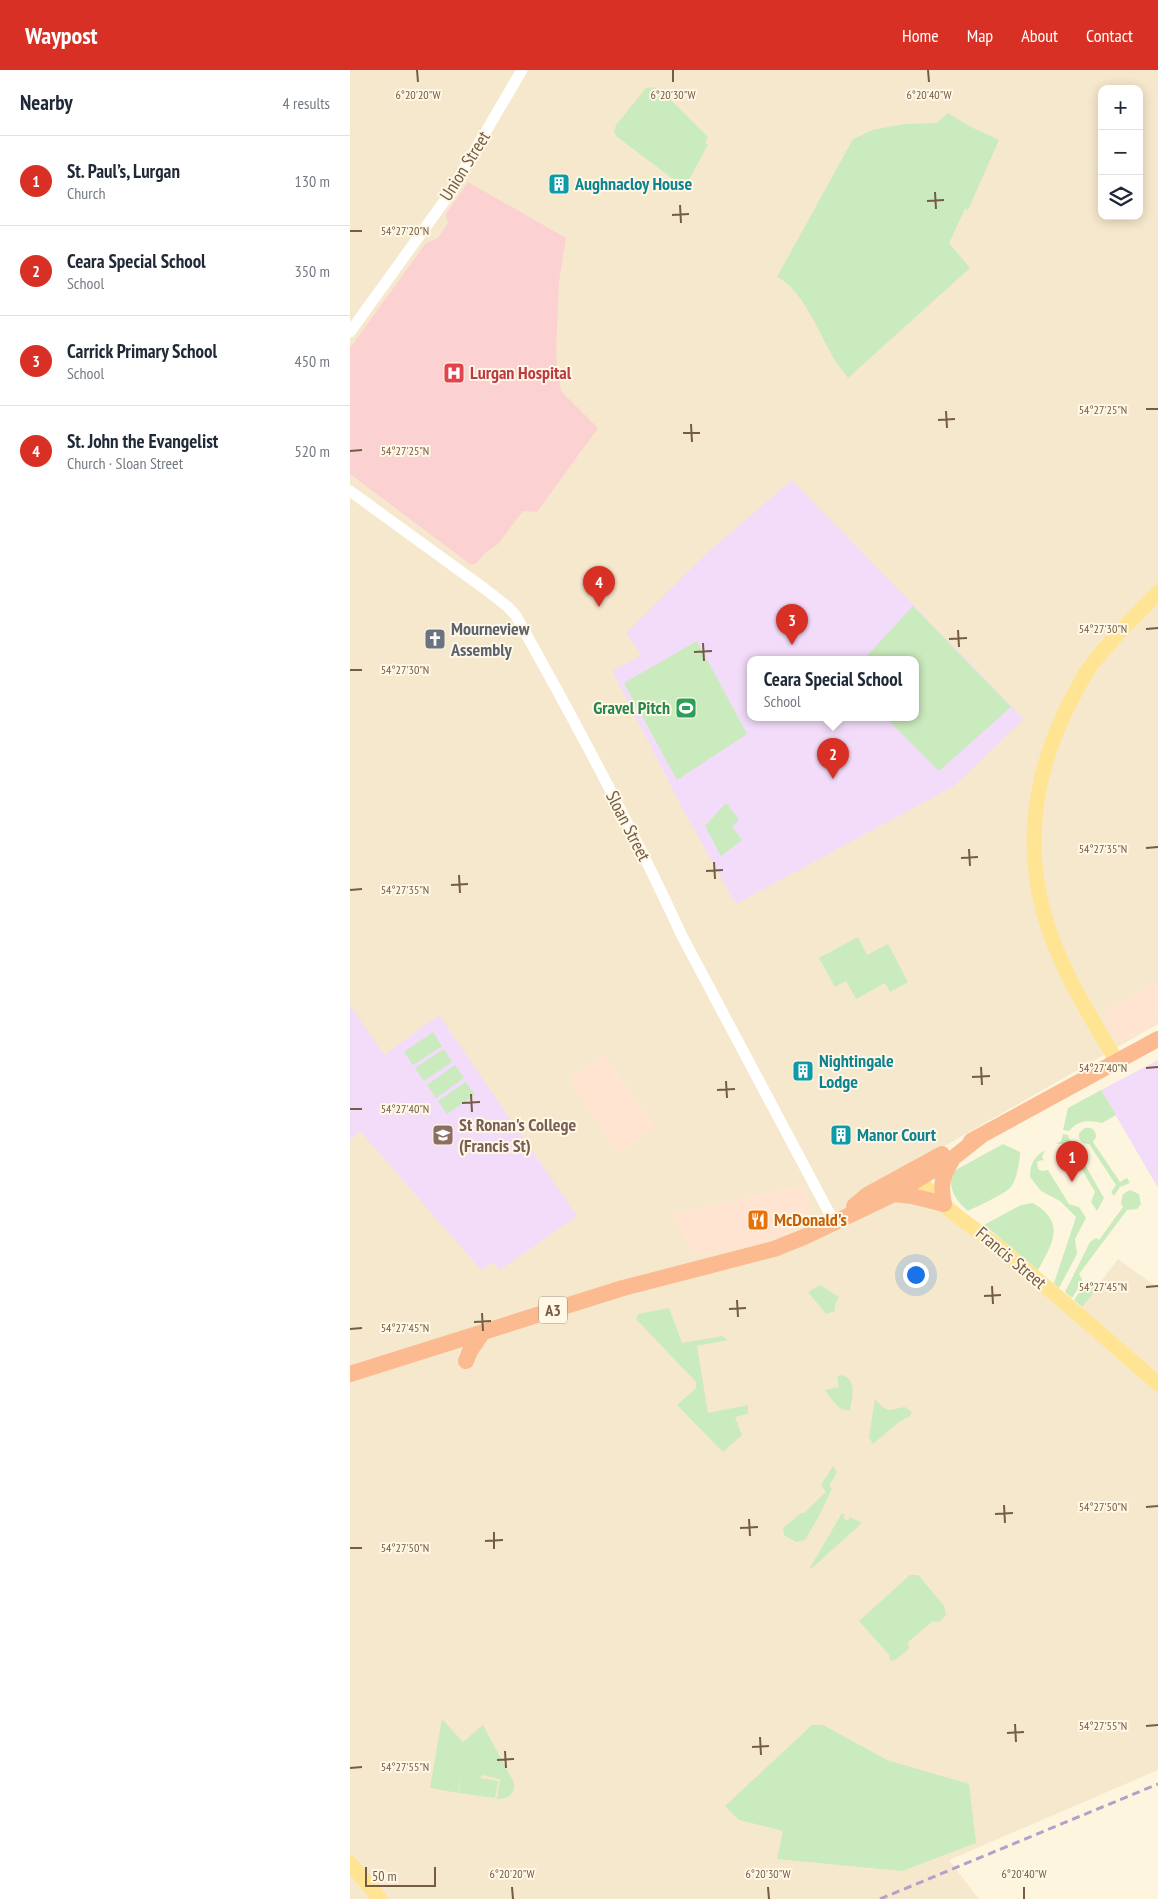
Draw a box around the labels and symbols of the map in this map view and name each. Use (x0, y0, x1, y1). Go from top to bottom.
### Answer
text: 6°20'20"W (395, 87, 441, 102)
text: 6°20'30"W (650, 87, 696, 102)
text: 6°20'40"W (906, 87, 952, 102)
street label: Union Street (434, 127, 495, 205)
building icon: Aughnacloy House (547, 172, 571, 196)
place label: Aughnacloy House (574, 172, 692, 195)
text: 54°27'20"N (381, 223, 429, 238)
hospital icon: Lurgan Hospital (442, 361, 466, 385)
place label: Lurgan Hospital (470, 361, 572, 384)
text: 54°27'25"N (1079, 402, 1127, 417)
text: 54°27'25"N (381, 443, 429, 458)
pin: 4 (583, 566, 615, 607)
pin: 3 (776, 604, 808, 645)
place label: Mourneview Assembly (450, 617, 530, 661)
text: 54°27'30"N (1079, 621, 1127, 636)
church icon: Mourneview Assembly (423, 627, 447, 651)
text: 54°27'30"N (381, 662, 429, 677)
place label: Gravel Pitch (593, 696, 670, 719)
sports icon: Gravel Pitch (674, 696, 698, 720)
pin: 2 (817, 738, 849, 779)
street label: Sloan Street (601, 787, 656, 865)
text: 54°27'35"N (1079, 841, 1127, 856)
text: 54°27'35"N (381, 882, 429, 897)
place label: Nightingale Lodge (819, 1049, 894, 1093)
building icon: Nightingale Lodge (791, 1059, 815, 1083)
text: 54°27'40"N (1079, 1060, 1127, 1075)
text: 54°27'40"N (381, 1101, 429, 1116)
place label: St Ronan's College (Francis St) (459, 1113, 576, 1157)
school or university icon: St Ronan's College (Francis St) (431, 1123, 455, 1147)
building icon: Manor Court (829, 1123, 853, 1147)
place label: Manor Court (857, 1123, 937, 1146)
pin: 1 (1056, 1141, 1088, 1182)
restaurant icon: McDonald's (746, 1208, 770, 1232)
place label: McDonald's (774, 1208, 847, 1231)
street label: Francis Street (971, 1222, 1051, 1294)
your location (903, 1262, 929, 1288)
text: 54°27'45"N (1079, 1279, 1127, 1294)
road number: A3 (539, 1296, 567, 1324)
text: 54°27'45"N (381, 1320, 429, 1335)
text: 54°27'50"N (1079, 1499, 1127, 1514)
text: 54°27'50"N (381, 1540, 429, 1555)
text: 54°27'55"N (1079, 1718, 1127, 1733)
text: 54°27'55"N (381, 1759, 429, 1774)
scale bar (365, 1864, 436, 1887)
text: 6°20'20"W (489, 1866, 535, 1881)
text: 6°20'30"W (745, 1866, 791, 1881)
text: 6°20'40"W (1001, 1866, 1047, 1881)

